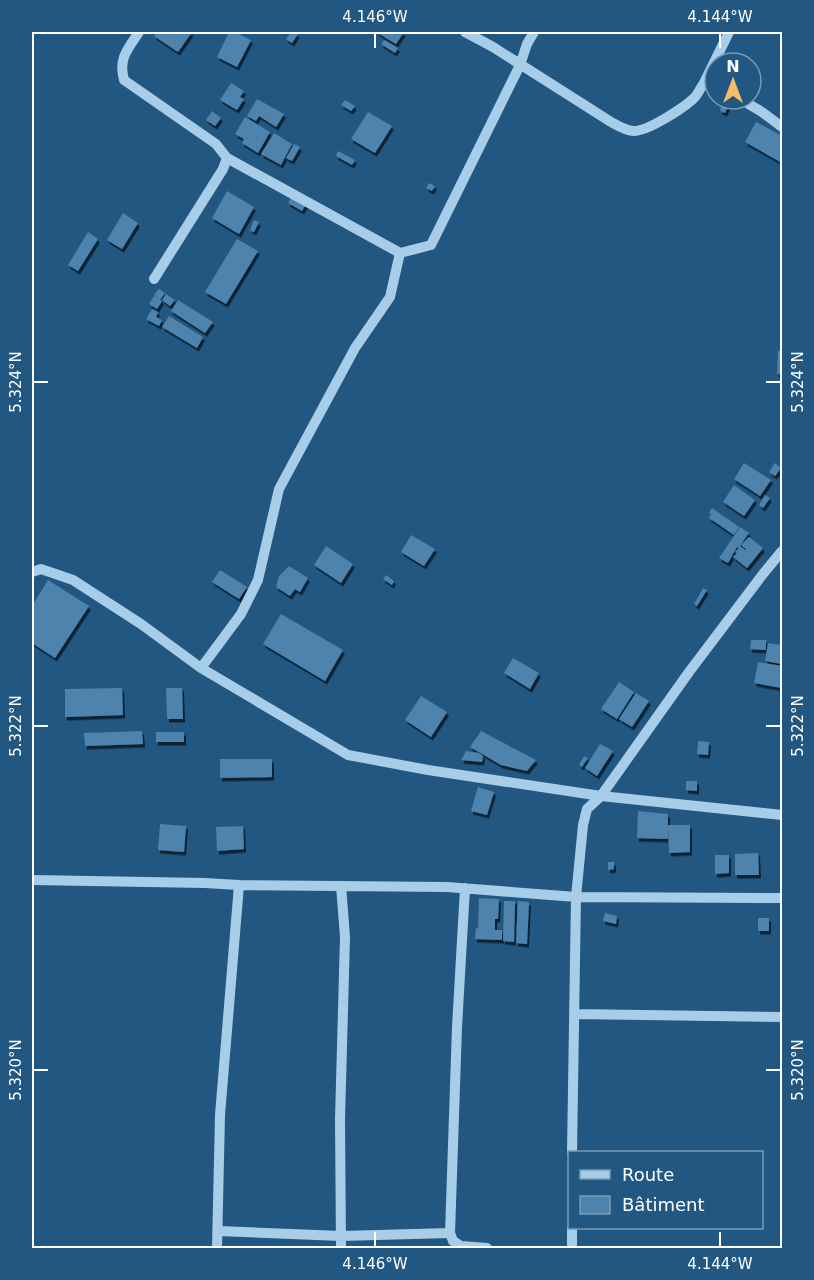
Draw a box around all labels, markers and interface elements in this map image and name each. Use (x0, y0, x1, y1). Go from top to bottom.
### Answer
text: 4.146°W (342, 8, 408, 26)
text: 4.144°W (687, 8, 753, 26)
north arrow (703, 51, 763, 111)
text: N (726, 57, 740, 76)
text: 5.324°N (7, 351, 25, 413)
text: 5.324°N (789, 351, 807, 413)
text: 5.322°N (7, 695, 25, 757)
text: 5.322°N (789, 695, 807, 757)
text: 5.320°N (7, 1039, 25, 1101)
text: 5.320°N (789, 1039, 807, 1101)
legend (568, 1151, 763, 1229)
text: Route (622, 1164, 674, 1185)
text: Bâtiment (622, 1194, 705, 1215)
text: 4.146°W (342, 1255, 408, 1273)
text: 4.144°W (687, 1255, 753, 1273)

